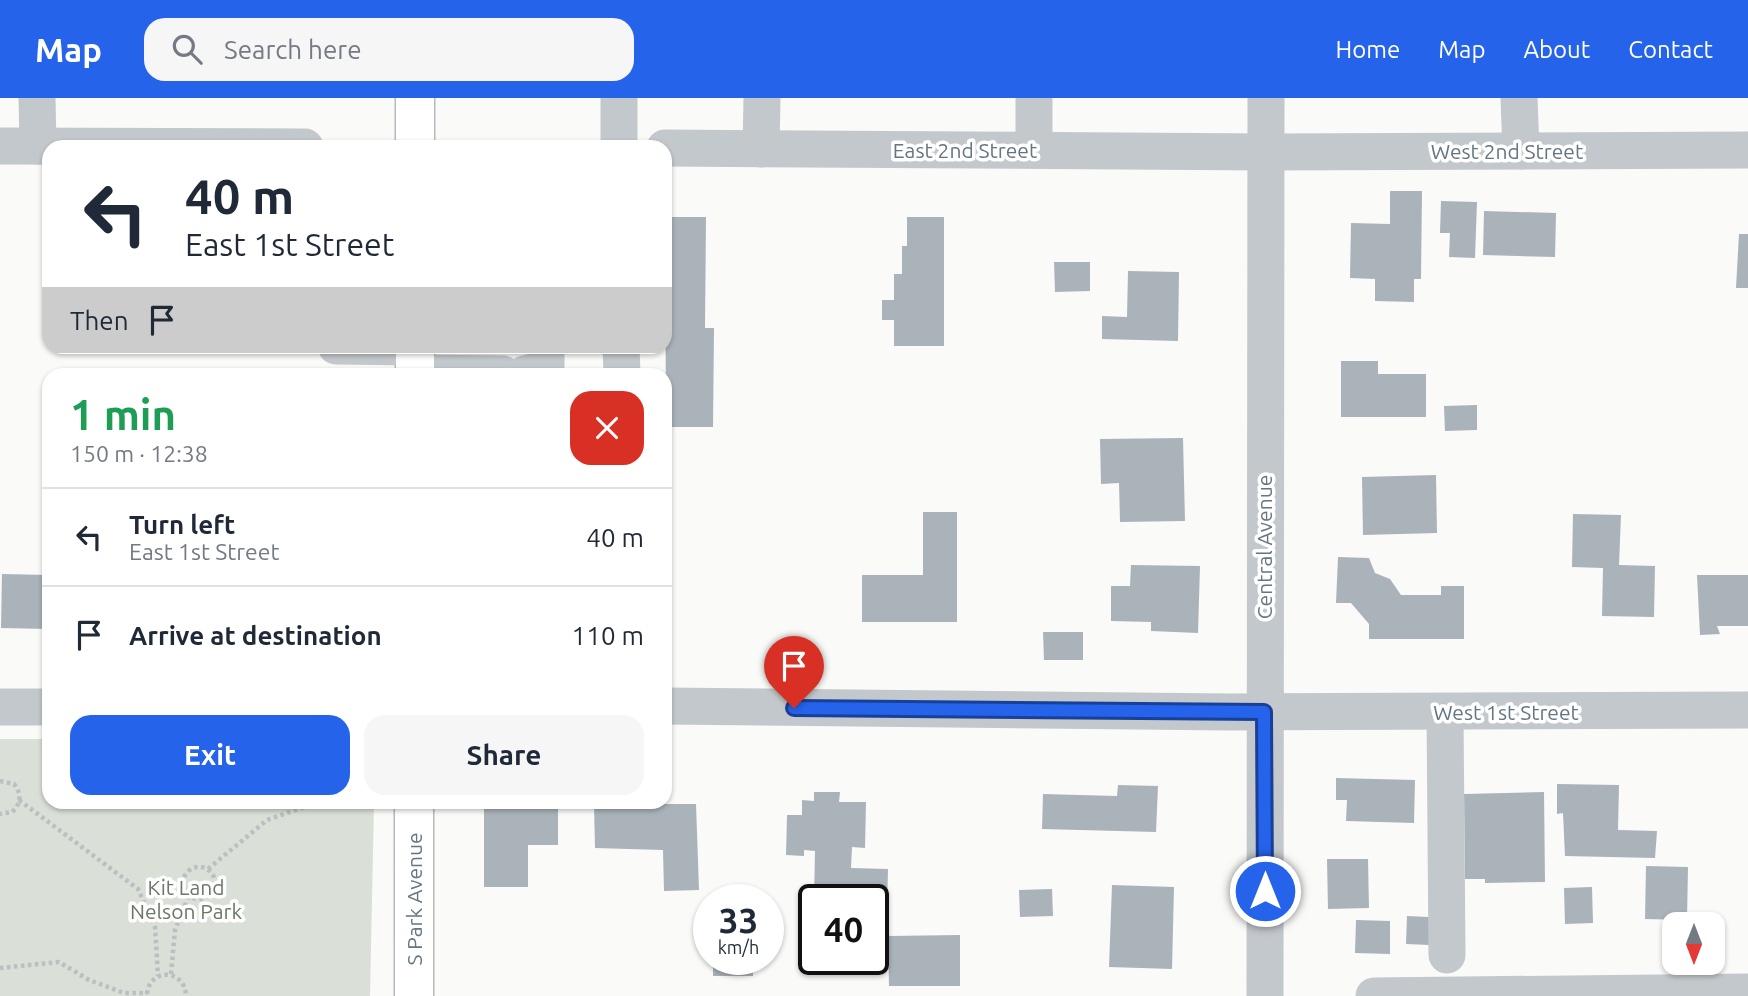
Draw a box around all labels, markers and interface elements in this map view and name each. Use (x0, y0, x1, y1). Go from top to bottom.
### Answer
search box (144, 18, 634, 81)
icon: search (168, 30, 206, 68)
text: Map (35, 31, 102, 68)
text: Search here (224, 35, 362, 64)
text: Home (1335, 36, 1400, 63)
text: Map (1438, 36, 1485, 63)
text: About (1523, 36, 1590, 63)
text: Contact (1628, 36, 1713, 63)
street label: East 2nd Street (893, 138, 1037, 162)
street label: West 2nd Street (1431, 139, 1583, 163)
icon: left (70, 168, 161, 259)
text: 40 m (185, 168, 294, 223)
text: East 1st Street (185, 226, 394, 262)
icon: arrive (143, 301, 181, 339)
text: Then (70, 306, 129, 335)
text: 1 min (70, 391, 176, 438)
button: close (570, 391, 644, 465)
text: 150 m · 12:38 (70, 441, 208, 466)
street label: Central Avenue (1252, 475, 1276, 619)
text: Turn left (129, 510, 235, 539)
icon: left (70, 518, 108, 556)
text: 40 m (586, 523, 644, 552)
text: East 1st Street (129, 539, 279, 564)
icon: arrive (70, 616, 108, 654)
text: Arrive at destination (129, 621, 382, 650)
text: 110 m (572, 621, 644, 650)
pin (764, 636, 824, 708)
icon: arrive (775, 647, 813, 685)
street label: West 1st Street (1433, 700, 1579, 724)
button: Exit (70, 715, 350, 795)
button: Share (364, 715, 644, 795)
street label: S Park Avenue (402, 832, 426, 966)
position arrow (1228, 854, 1302, 928)
park label: Kit Land Nelson Park (130, 875, 242, 923)
speed limit sign: 40 (798, 884, 889, 975)
text: 33 (719, 900, 758, 940)
north arrow (1662, 912, 1726, 975)
map controls (1662, 912, 1725, 975)
text: km/h (718, 937, 759, 957)

